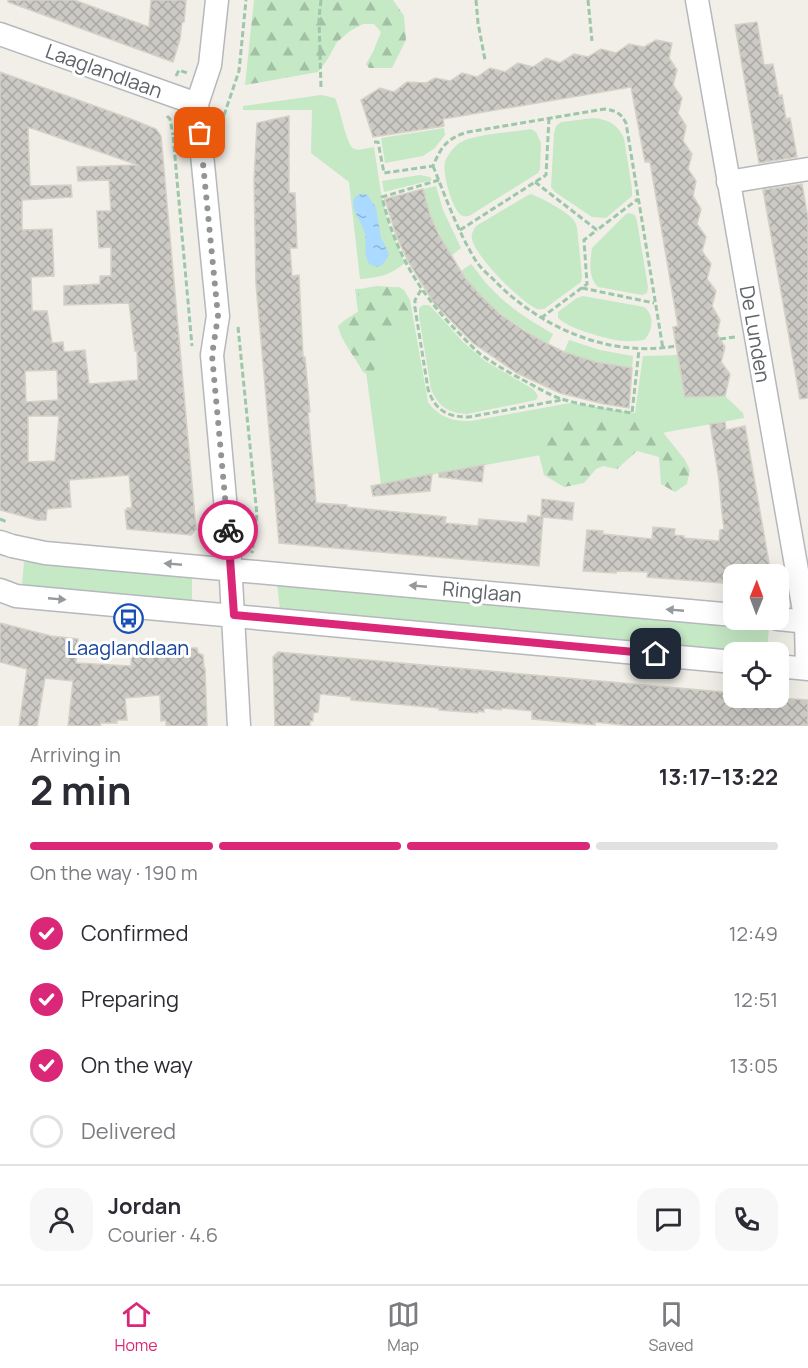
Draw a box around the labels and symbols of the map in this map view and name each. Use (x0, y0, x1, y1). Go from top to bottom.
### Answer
street label: Laaglandlaan (42, 37, 166, 104)
pin (174, 107, 225, 158)
street label: De Lunden (734, 283, 777, 385)
courier (198, 500, 258, 560)
one-way arrow (163, 559, 182, 569)
north arrow (723, 564, 789, 630)
street label: Ringlaan (441, 575, 523, 608)
one-way arrow (409, 581, 428, 591)
one-way arrow (48, 594, 67, 604)
bus stop icon: Laaglandlaan (112, 602, 144, 634)
one-way arrow (666, 605, 685, 615)
pin (630, 628, 681, 679)
place label: Laaglandlaan (67, 634, 189, 661)

